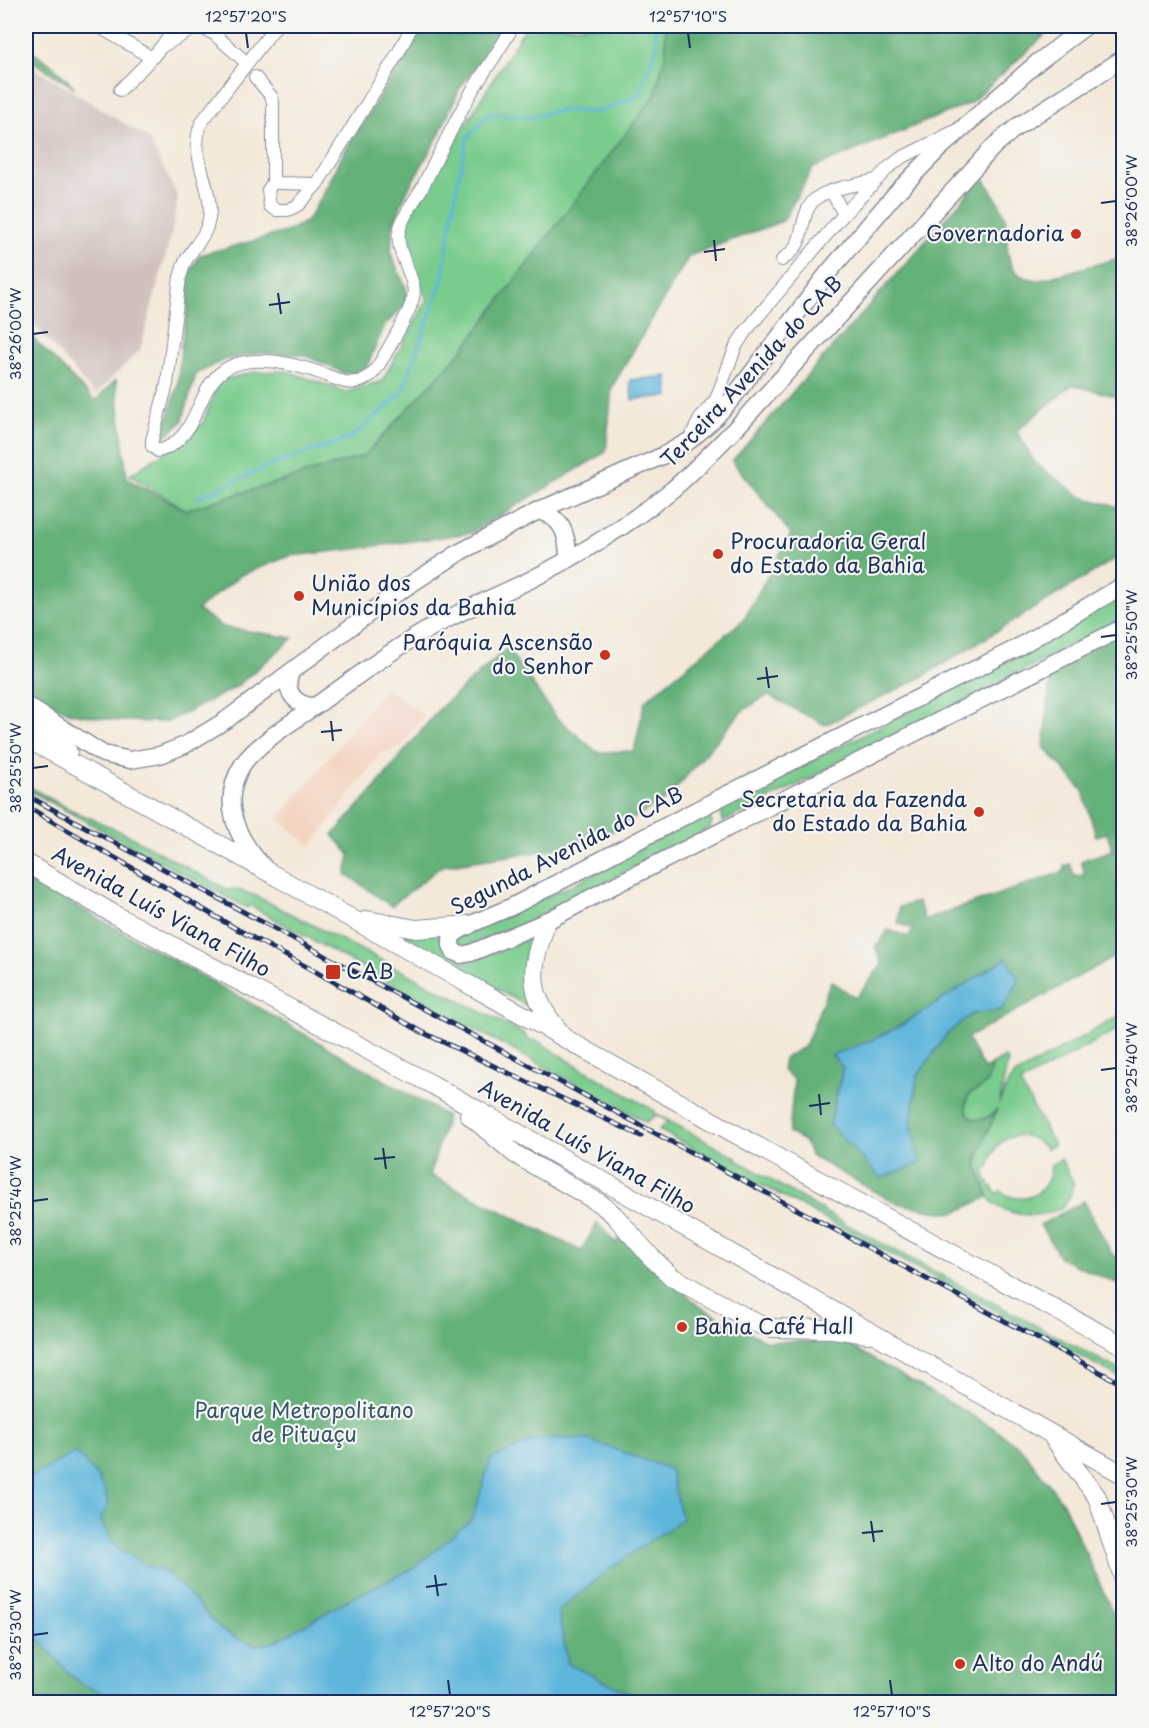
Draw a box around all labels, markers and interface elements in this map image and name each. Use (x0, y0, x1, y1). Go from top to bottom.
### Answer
text: 12°57'20"S (205, 4, 287, 27)
text: 12°57'10"S (649, 4, 727, 27)
text: 38°26'00"W (1119, 154, 1142, 247)
place label: Governadoria (926, 216, 1065, 248)
marker: Governadoria (1069, 227, 1083, 241)
street label: Terceira Avenida do CAB (653, 267, 849, 474)
text: 38°26'00"W (3, 287, 26, 380)
place label: Procuradoria Geral do Estado da Bahia (730, 524, 927, 580)
marker: Procuradoria Geral do Estado da Bahia (711, 547, 725, 561)
place label: União dos Municípios da Bahia (311, 566, 516, 622)
marker: União dos Municípios da Bahia (292, 589, 306, 603)
text: 38°25'50"W (1119, 589, 1142, 680)
place label: Paróquia Ascensão do Senhor (403, 625, 593, 681)
marker: Paróquia Ascensão do Senhor (598, 648, 612, 662)
text: 38°25'50"W (3, 722, 26, 813)
street label: Segunda Avenida do CAB (444, 777, 688, 922)
place label: Secretaria da Fazenda do Estado da Bahia (741, 782, 967, 838)
marker: Secretaria da Fazenda do Estado da Bahia (972, 805, 986, 819)
street label: Avenida Luís Viana Filho (47, 837, 277, 984)
place label: CAB (346, 954, 393, 986)
marker: CAB (324, 963, 342, 981)
text: 38°25'40"W (1119, 1022, 1142, 1114)
street label: Avenida Luís Viana Filho (474, 1070, 702, 1221)
text: 38°25'40"W (3, 1155, 26, 1247)
place label: Bahia Café Hall (694, 1309, 853, 1341)
marker: Bahia Café Hall (675, 1320, 689, 1334)
park label: Parque Metropolitano de Pituaçu (194, 1393, 414, 1449)
text: 38°25'30"W (1119, 1456, 1142, 1548)
text: 38°25'30"W (3, 1589, 26, 1681)
place label: Alto do Andú (972, 1646, 1103, 1678)
marker: Alto do Andú (953, 1657, 967, 1671)
text: 12°57'20"S (409, 1699, 491, 1722)
text: 12°57'10"S (853, 1699, 931, 1722)

